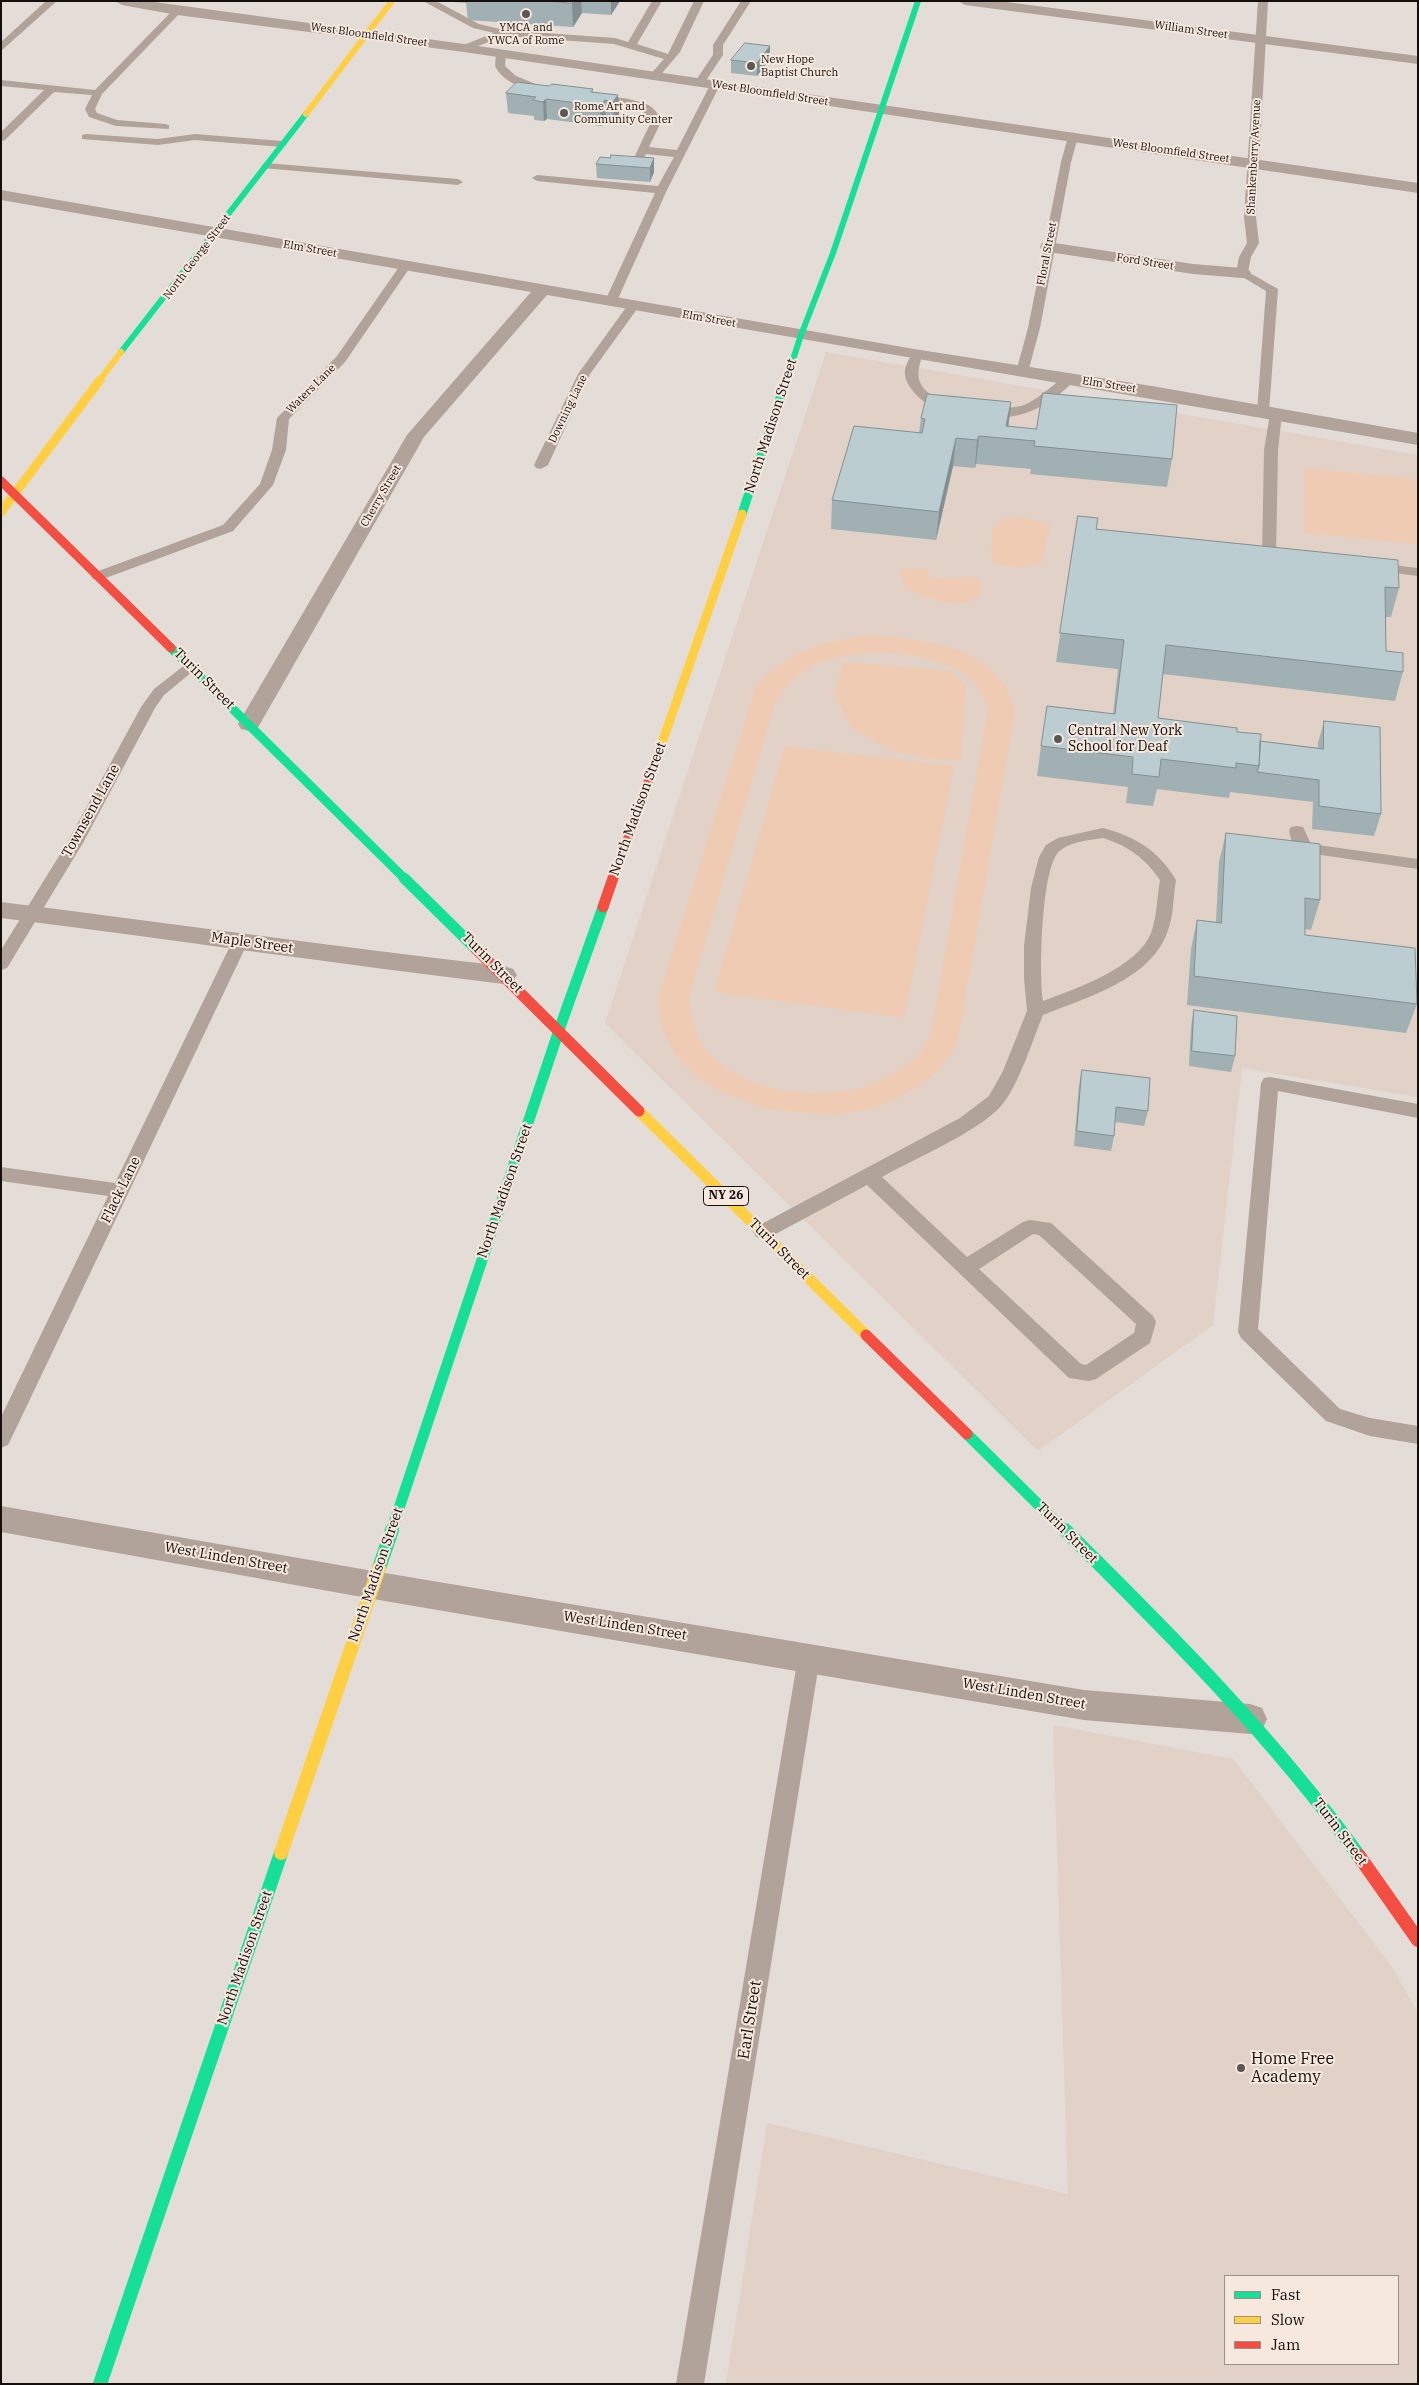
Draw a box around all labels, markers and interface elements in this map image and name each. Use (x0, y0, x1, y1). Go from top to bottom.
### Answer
marker: YMCA and YWCA of Rome (520, 8, 532, 20)
street label: William Street (1153, 18, 1229, 42)
street label: West Bloomfield Street (310, 20, 428, 50)
place label: YMCA and YWCA of Rome (488, 21, 564, 47)
place label: New Hope Baptist Church (761, 53, 838, 79)
marker: New Hope Baptist Church (745, 60, 757, 72)
street label: West Bloomfield Street (711, 77, 829, 109)
street label: Shankenberry Avenue (1244, 99, 1264, 215)
place label: Rome Art and Community Center (574, 100, 672, 126)
marker: Rome Art and Community Center (558, 107, 570, 119)
street label: West Bloomfield Street (1112, 136, 1230, 166)
street label: North George Street (161, 212, 233, 302)
street label: Floral Street (1034, 221, 1060, 287)
street label: Elm Street (282, 238, 338, 260)
street label: Ford Street (1115, 251, 1175, 273)
street label: Elm Street (681, 308, 737, 330)
street label: North Madison Street (741, 356, 801, 496)
street label: Waters Lane (284, 362, 338, 416)
street label: Downing Lane (546, 373, 590, 445)
street label: Elm Street (1081, 374, 1137, 396)
street label: Cherry Street (358, 463, 404, 529)
street label: Turin Street (170, 645, 238, 713)
place label: Central New York School for Deaf (1068, 723, 1182, 756)
marker: Central New York School for Deaf (1052, 733, 1064, 745)
street label: North Madison Street (606, 740, 670, 878)
street label: Townsend Lane (59, 762, 123, 860)
street label: Maple Street (210, 929, 294, 957)
street label: Turin Street (458, 929, 526, 997)
street label: North Madison Street (474, 1122, 536, 1260)
street label: Flack Lane (98, 1154, 144, 1226)
road number: NY 26 (704, 1186, 748, 1206)
street label: Turin Street (745, 1215, 813, 1283)
street label: Turin Street (1033, 1499, 1101, 1567)
street label: North Madison Street (345, 1506, 407, 1644)
street label: West Linden Street (163, 1539, 289, 1577)
street label: West Linden Street (562, 1608, 688, 1644)
street label: West Linden Street (961, 1675, 1087, 1713)
street label: Turin Street (1309, 1795, 1371, 1869)
street label: North Madison Street (214, 1889, 276, 2027)
street label: Earl Street (734, 1979, 766, 2061)
place label: Home Free Academy (1251, 2049, 1334, 2087)
marker: Home Free Academy (1235, 2062, 1247, 2074)
legend (1224, 2275, 1399, 2365)
text: Fast (1271, 2285, 1301, 2304)
text: Slow (1271, 2310, 1304, 2329)
text: Jam (1271, 2335, 1300, 2354)

